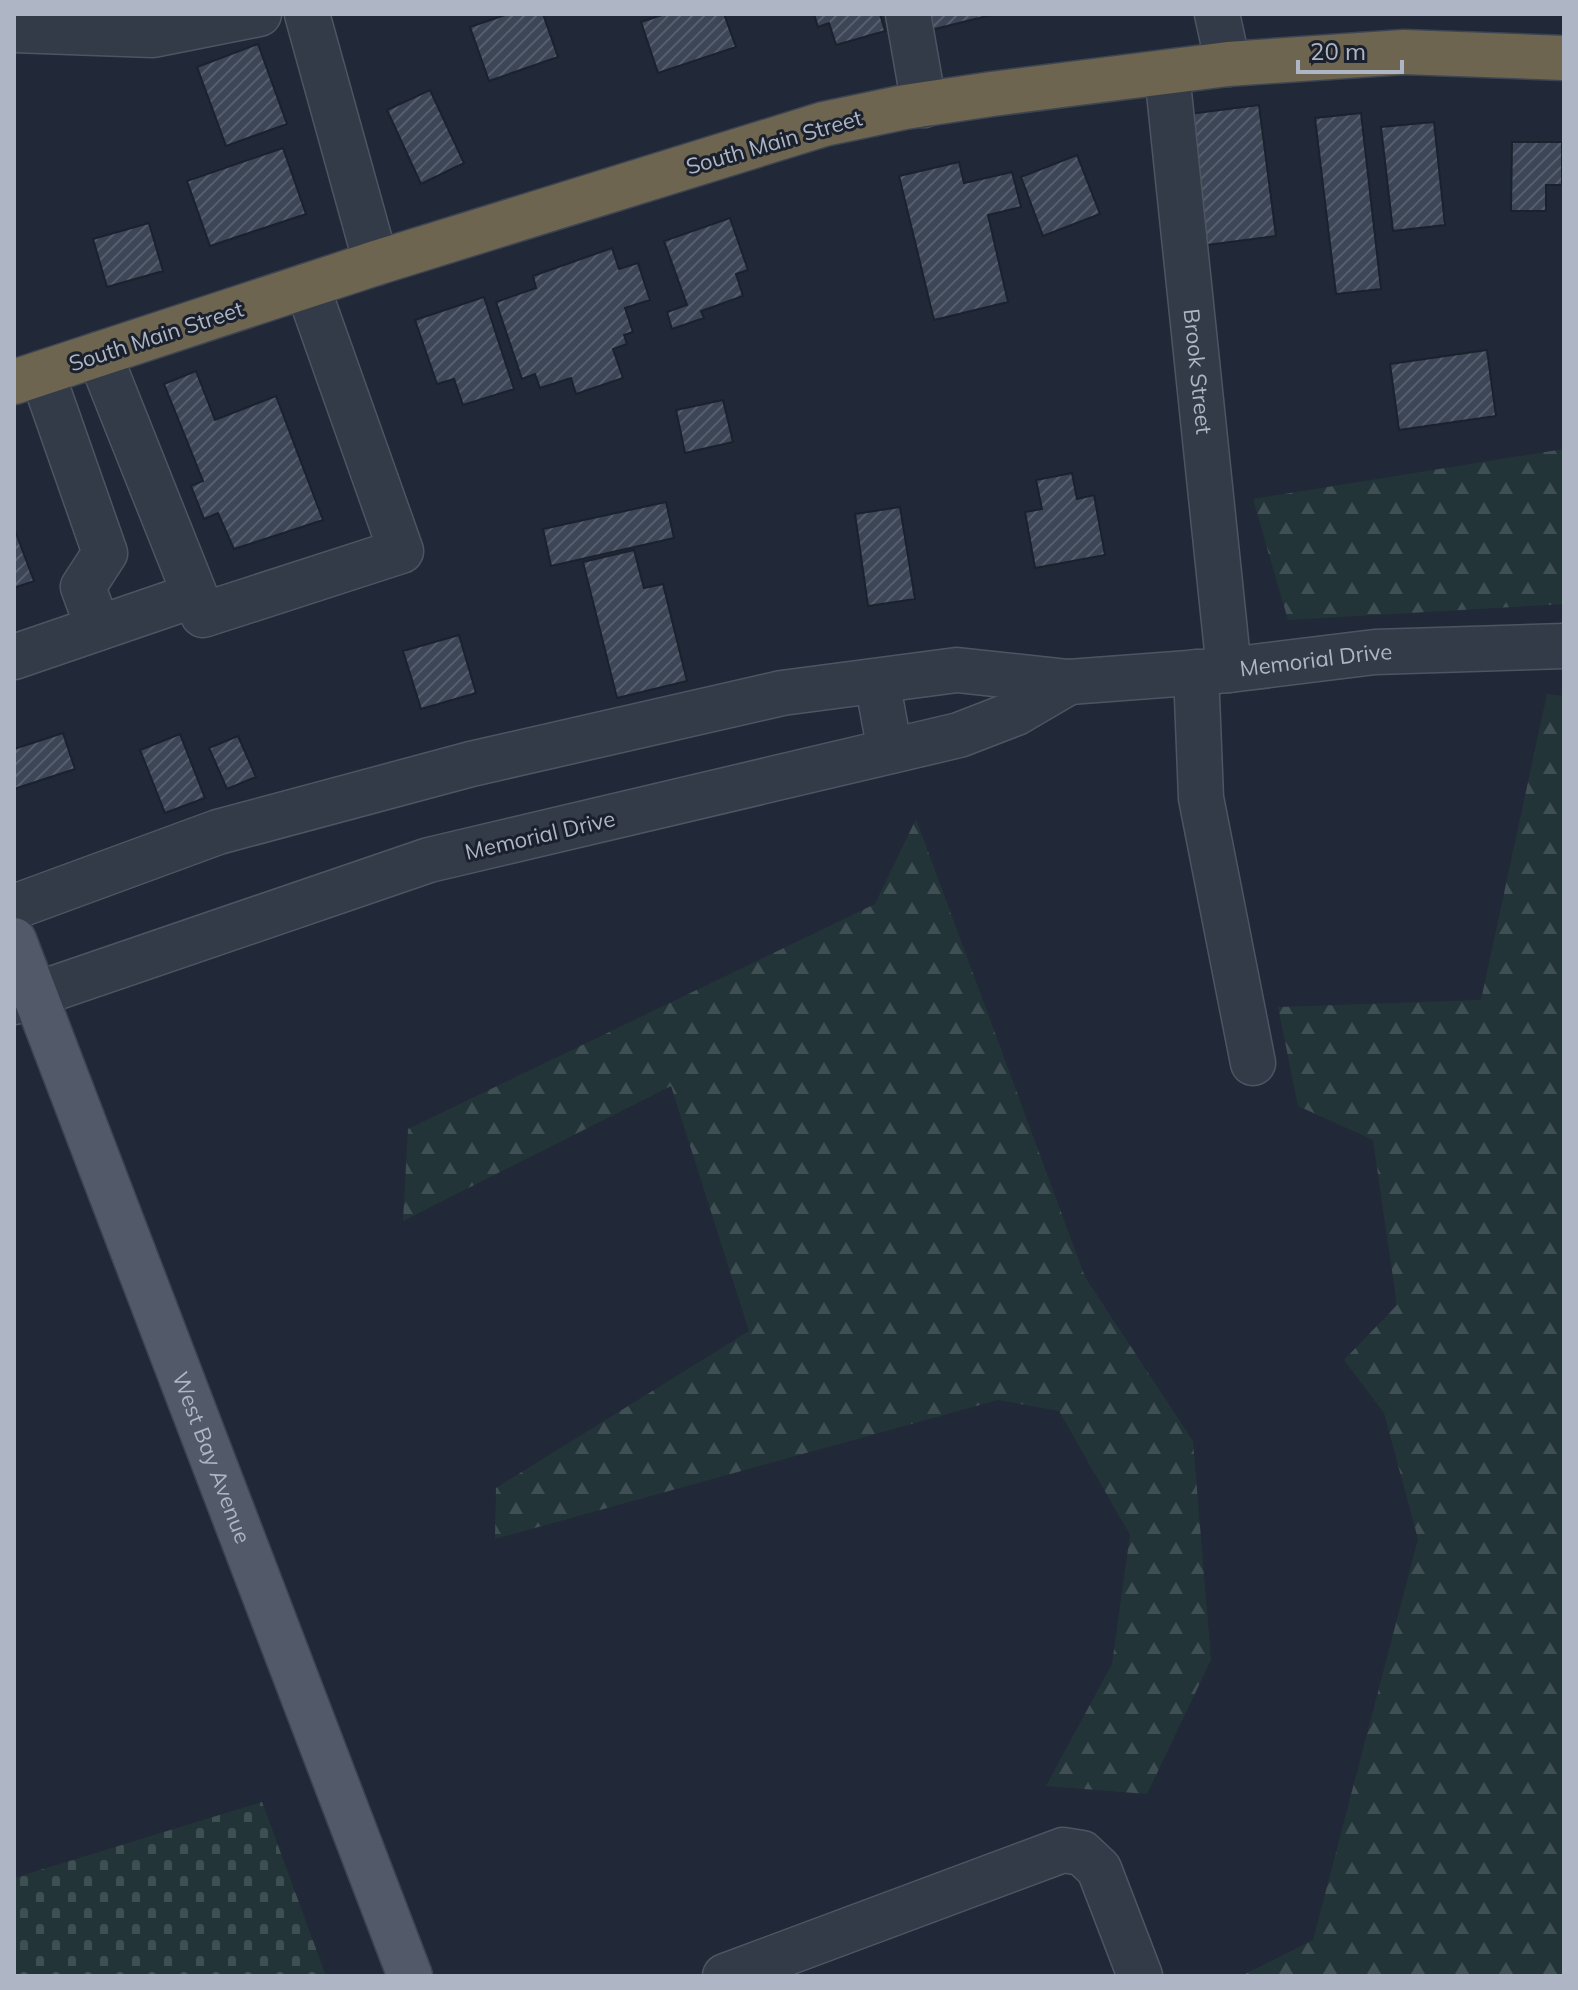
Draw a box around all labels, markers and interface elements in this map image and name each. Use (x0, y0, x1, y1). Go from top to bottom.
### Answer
scale bar (1298, 24, 1402, 74)
text: 20 m (1310, 36, 1366, 66)
street label: South Main Street (683, 103, 866, 181)
street label: South Main Street (65, 294, 247, 377)
street label: Brook Street (1178, 307, 1218, 436)
street label: Memorial Drive (1238, 637, 1393, 683)
street label: Memorial Drive (462, 804, 618, 866)
street label: West Bay Avenue (166, 1368, 257, 1547)

